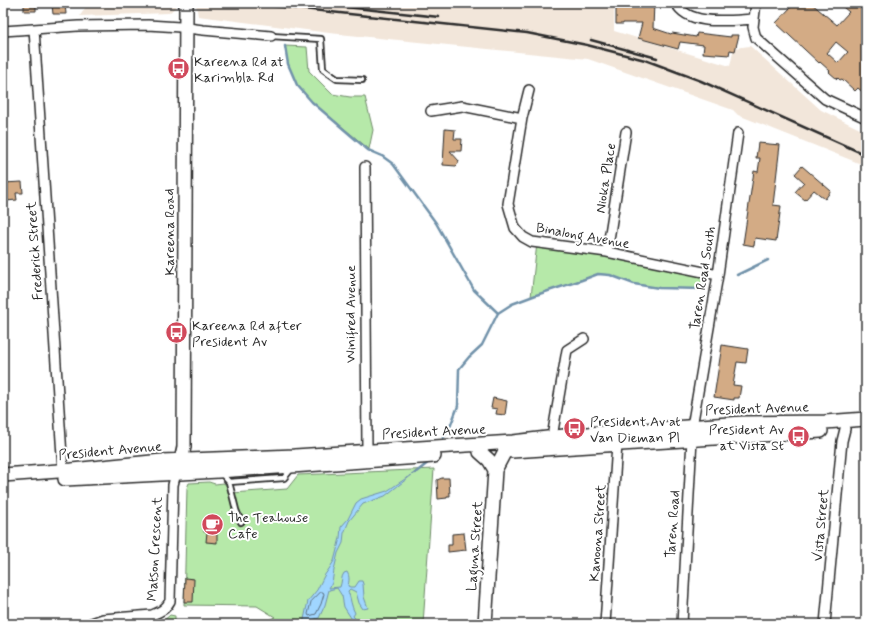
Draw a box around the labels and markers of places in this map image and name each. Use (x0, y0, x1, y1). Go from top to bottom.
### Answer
place label: Kareena Rd at Karimbla Rd (194, 53, 284, 87)
bus stop icon: Kareena Rd at Karimbla Rd (166, 56, 192, 82)
place label: Kareena Rd after President Av (192, 317, 302, 351)
bus stop icon: Kareena Rd after President Av (164, 320, 190, 346)
place label: President Av at Van Dieman Pl (590, 413, 680, 447)
bus stop icon: President Av at Van Dieman Pl (562, 416, 588, 442)
place label: President Av at Vista St (709, 421, 785, 455)
bus stop icon: President Av at Vista St (786, 424, 812, 450)
place label: The Teahouse Cafe (228, 509, 308, 543)
cafe icon: The Teahouse Cafe (199, 512, 225, 538)

